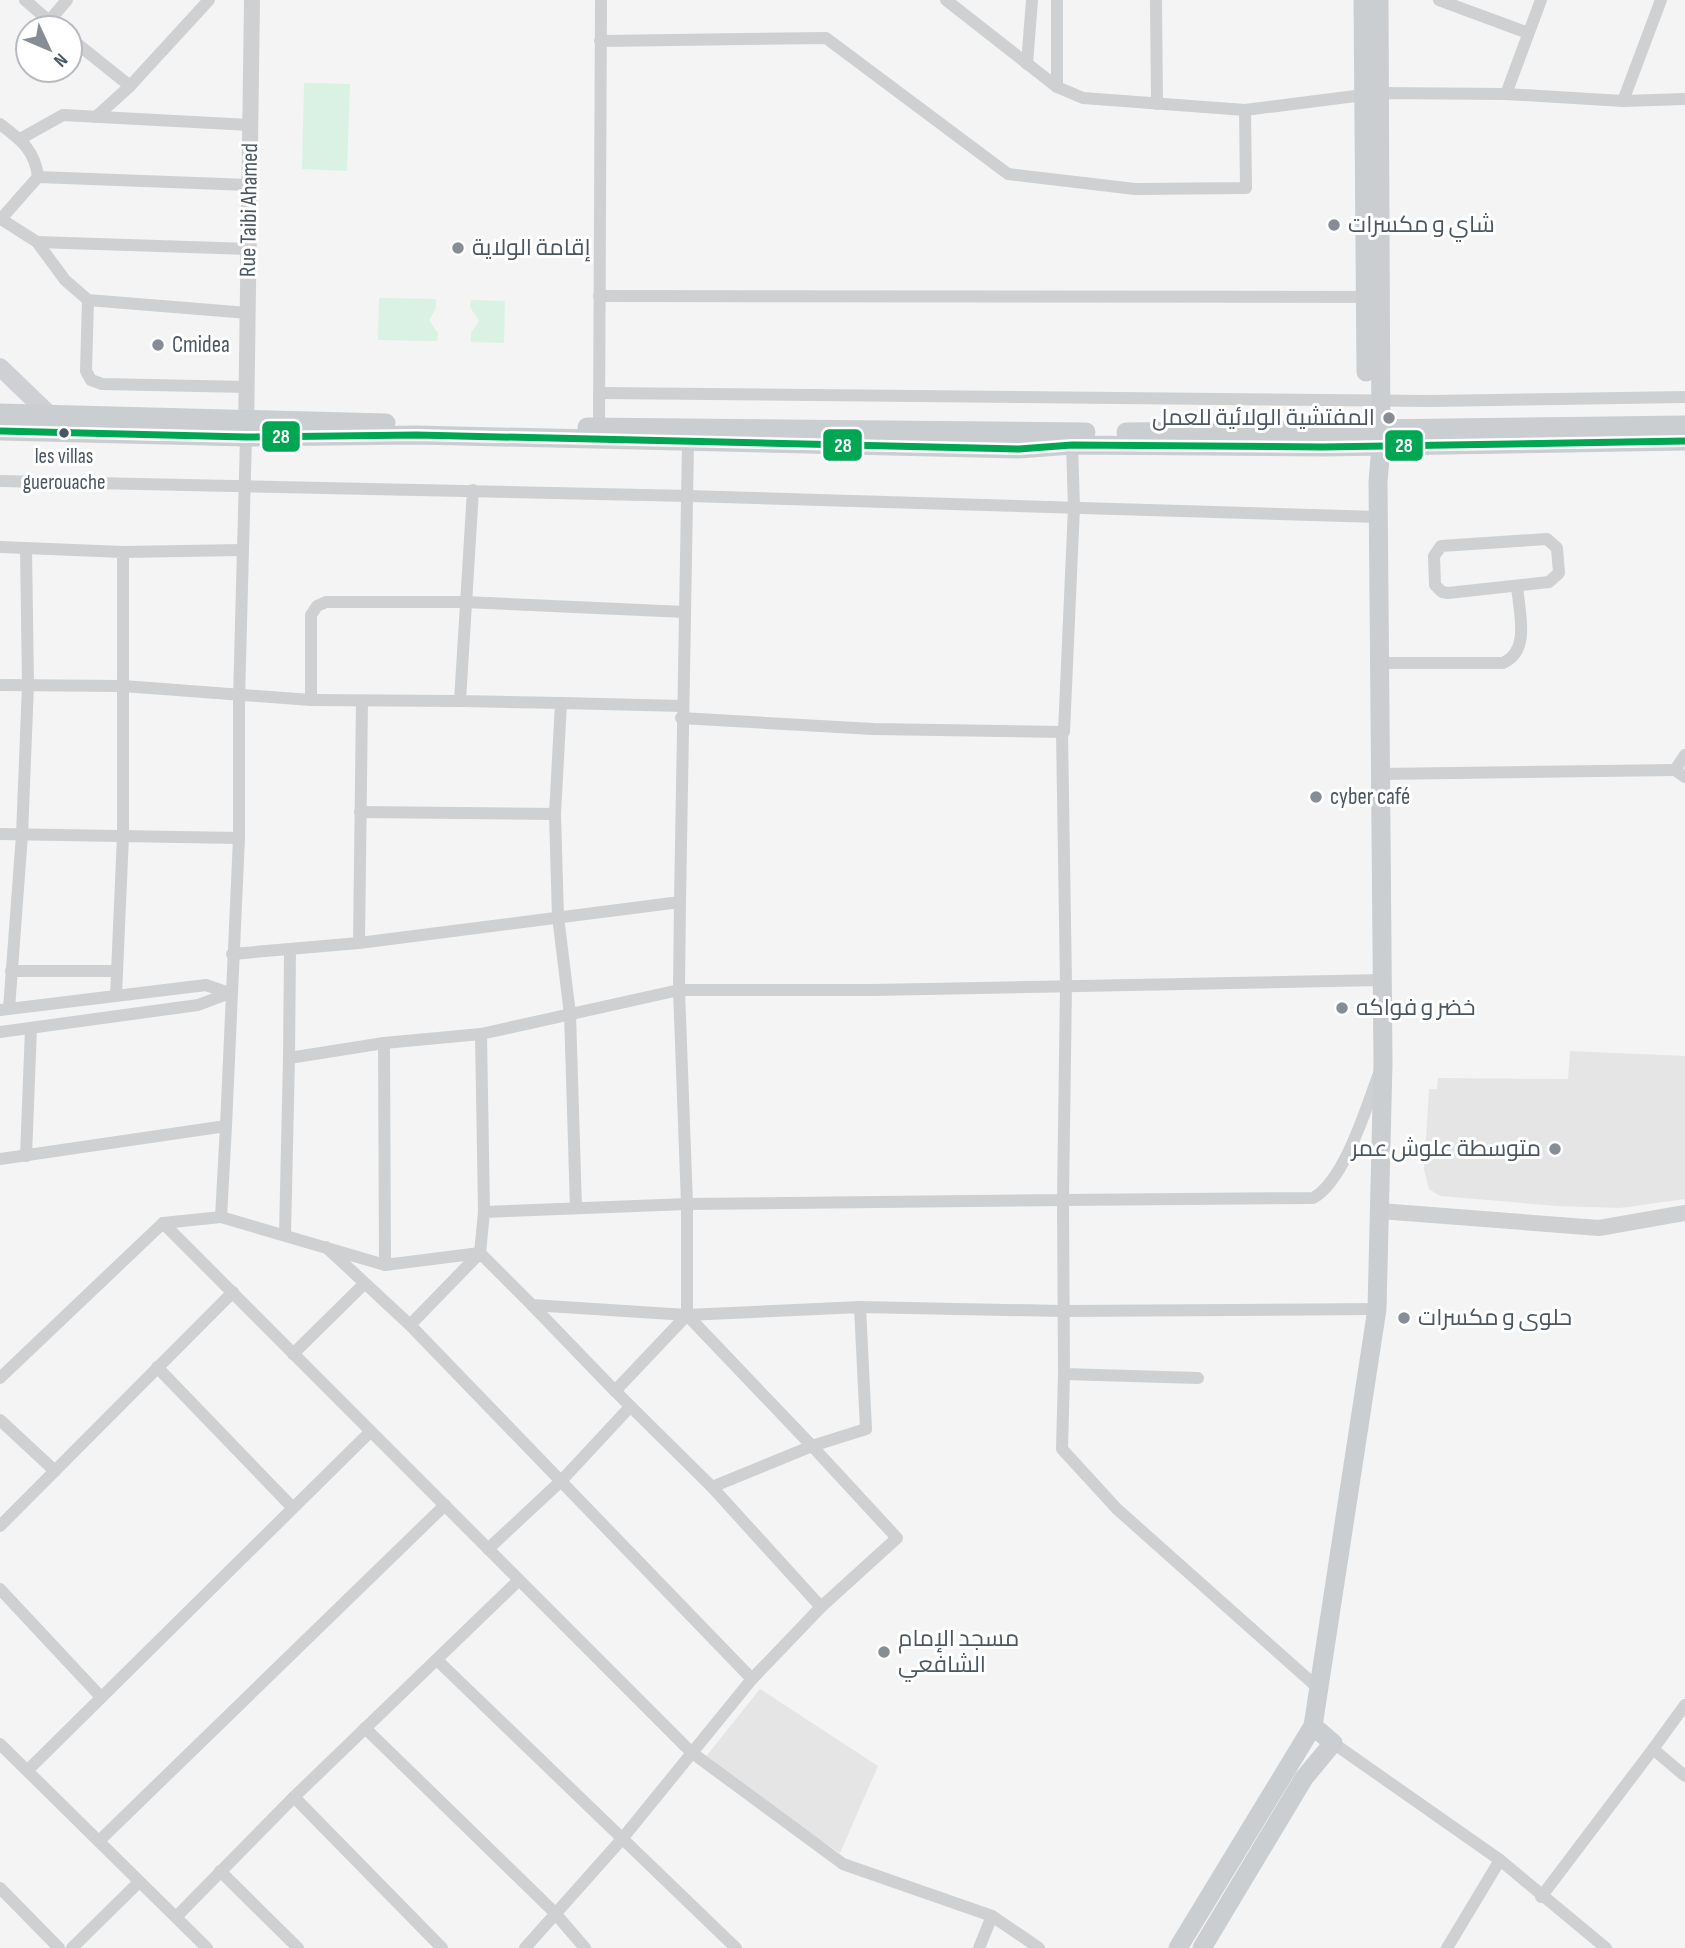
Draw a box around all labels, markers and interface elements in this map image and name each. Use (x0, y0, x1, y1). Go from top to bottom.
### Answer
north arrow (14, 14, 84, 84)
text: N (48, 48, 72, 71)
street label: Rue Taibi Ahamed (234, 143, 264, 277)
place label: شاي و مكسرات (1348, 211, 1495, 242)
marker: شاي و مكسرات (1326, 217, 1342, 233)
place label: إقامة الولاية (472, 234, 591, 262)
marker: إقامة الولاية (450, 240, 466, 256)
place label: Cmidea (172, 331, 230, 359)
marker: Cmidea (150, 337, 166, 353)
place label: المفتشية الولائية للعمل (1152, 404, 1375, 432)
marker: المفتشية الولائية للعمل (1381, 410, 1397, 426)
line badge: 28 (261, 420, 301, 453)
marker: les villas guerouache (57, 426, 71, 440)
text: 28 (272, 426, 290, 449)
line badge: 28 (822, 428, 863, 462)
line badge: 28 (1384, 429, 1424, 462)
text: 28 (834, 435, 852, 458)
text: 28 (1395, 435, 1413, 458)
place label: les villas guerouache (23, 444, 105, 495)
place label: cyber café (1330, 783, 1410, 811)
marker: cyber café (1308, 789, 1324, 805)
place label: خضر و فواكه (1356, 994, 1475, 1022)
marker: خضر و فواكه (1334, 1000, 1350, 1016)
place label: متوسطة علوش عمر (1349, 1135, 1541, 1163)
marker: متوسطة علوش عمر (1547, 1141, 1563, 1157)
place label: حلوى و مكسرات (1418, 1304, 1572, 1332)
marker: حلوى و مكسرات (1396, 1310, 1412, 1326)
place label: مسجد الإمام الشافعي (898, 1625, 1019, 1682)
marker: مسجد الإمام الشافعي (876, 1644, 892, 1660)

